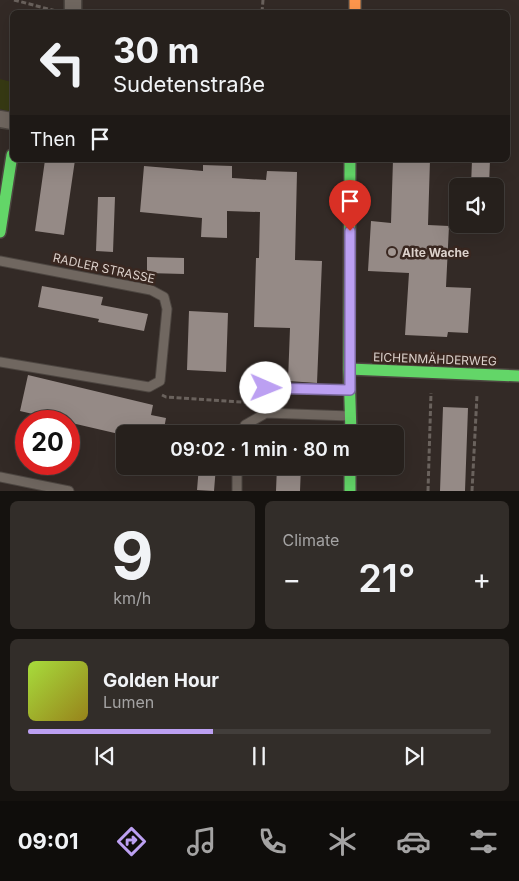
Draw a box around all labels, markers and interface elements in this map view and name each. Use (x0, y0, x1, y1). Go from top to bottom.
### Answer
text: 30 m (113, 29, 199, 71)
icon: left (30, 30, 95, 95)
text: Sudetenstraße (113, 71, 265, 97)
icon: arrive (86, 125, 114, 153)
text: Then (30, 128, 76, 151)
map controls (449, 178, 504, 233)
button: sound (449, 178, 504, 233)
pin (329, 180, 371, 231)
icon: arrive (336, 187, 364, 215)
place label: Alte Wache (402, 245, 469, 260)
marker: Alte Wache (386, 246, 398, 258)
street label: RADLER STRASSE (52, 250, 156, 286)
street label: EICHENMÄHDERWEG (373, 349, 497, 369)
position arrow (239, 361, 291, 413)
speed limit sign: 20 (15, 410, 80, 475)
text: 09:02 · 1 min · 80 m (170, 438, 350, 461)
text: 9 (111, 516, 153, 595)
text: Climate (283, 530, 339, 550)
text: 21° (358, 555, 415, 601)
text: − (283, 562, 301, 596)
text: + (472, 562, 491, 596)
text: km/h (113, 588, 151, 608)
text: Golden Hour (103, 669, 219, 692)
text: Lumen (103, 692, 154, 712)
icon: previous (91, 742, 119, 770)
icon: pause (245, 742, 273, 770)
icon: next (400, 742, 428, 770)
icon: directions (114, 824, 149, 859)
icon: music (184, 824, 219, 859)
icon: phone (255, 824, 290, 859)
icon: climate (325, 824, 360, 859)
icon: car (396, 824, 431, 859)
icon: filters (466, 824, 501, 859)
text: 09:01 (18, 828, 79, 854)

